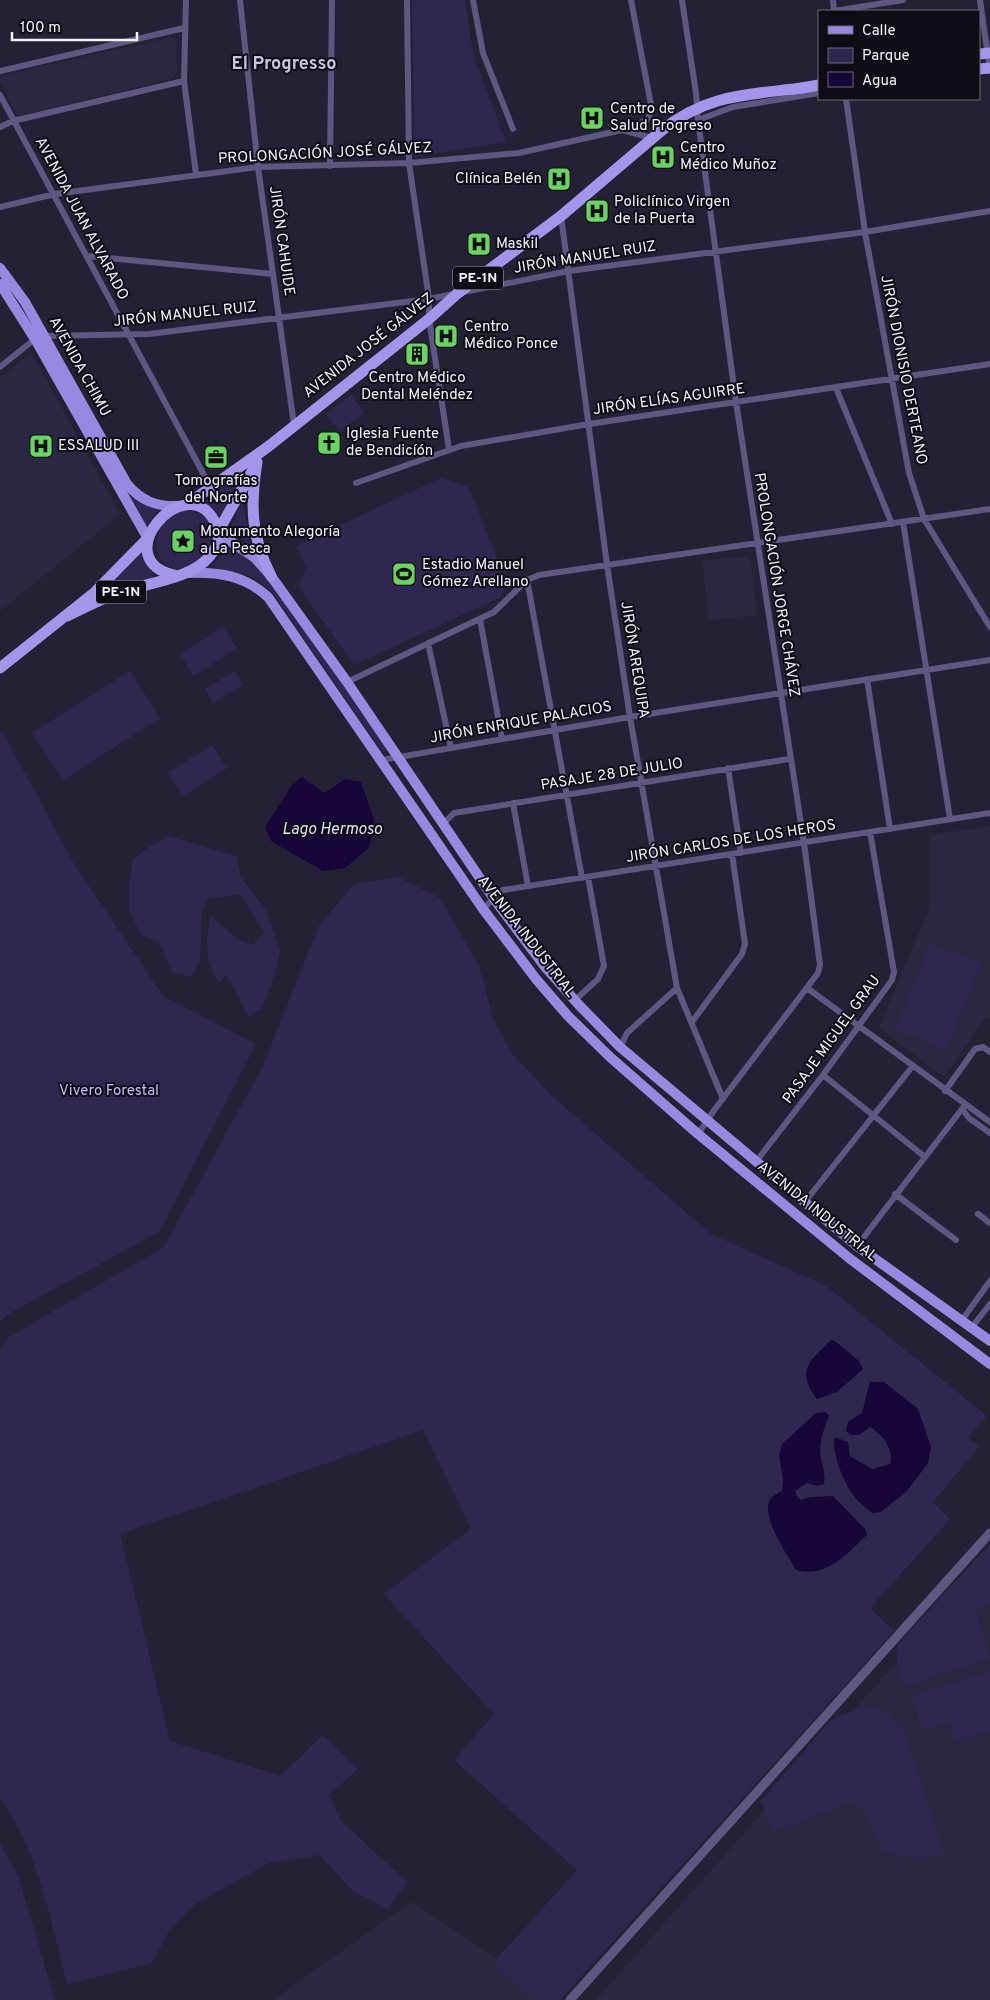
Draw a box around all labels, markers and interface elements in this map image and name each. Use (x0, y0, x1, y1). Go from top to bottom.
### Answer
scale bar (12, 10, 138, 42)
legend (818, 10, 980, 100)
text: 100 m (20, 19, 61, 38)
text: Calle (862, 22, 896, 41)
text: Parque (862, 47, 910, 66)
district label: El Progresso (232, 53, 336, 76)
text: Agua (862, 72, 897, 91)
place label: Centro de Salud Progreso (610, 100, 712, 136)
hospital icon: Centro de Salud Progreso (579, 105, 605, 131)
street label: AVENIDA JUAN ALVARADO (30, 134, 132, 304)
street label: PROLONGACIÓN JOSÉ GÁLVEZ (217, 137, 433, 169)
place label: Centro Médico Muñoz (680, 139, 777, 175)
hospital icon: Centro Médico Muñoz (650, 144, 676, 170)
hospital icon: Clínica Belén (546, 166, 572, 192)
place label: Clínica Belén (455, 170, 542, 189)
street label: JIRÓN CAHUIDE (264, 185, 300, 297)
place label: Policlínico Virgen de la Puerta (614, 193, 730, 229)
hospital icon: Policlínico Virgen de la Puerta (584, 198, 610, 224)
hospital icon: Maskil (466, 231, 492, 257)
place label: Maskil (496, 235, 538, 254)
street label: JIRÓN MANUEL RUIZ (512, 235, 658, 279)
road number: PE-1N (453, 266, 503, 290)
street label: JIRÓN DIONISIO DERTEANO (875, 273, 933, 466)
street label: AVENIDA JOSÉ GÁLVEZ (299, 288, 438, 403)
street label: JIRÓN MANUEL RUIZ (112, 296, 258, 332)
street label: AVENIDA CHIMU (44, 314, 114, 420)
place label: Centro Médico Ponce (464, 318, 558, 354)
hospital icon: Centro Médico Ponce (433, 323, 459, 349)
building icon: Centro Médico Dental Meléndez (404, 341, 430, 367)
place label: Centro Médico Dental Meléndez (361, 369, 473, 405)
street label: JIRÓN ELÍAS AGUIRRE (591, 378, 746, 420)
place label: Iglesia Fuente de Bendicíón (346, 425, 439, 461)
church icon: Iglesia Fuente de Bendicíón (316, 430, 342, 456)
hospital icon: ESSALUD III (28, 433, 54, 459)
place label: ESSALUD III (58, 437, 139, 456)
office icon: Tomografías del Norte (203, 444, 229, 470)
street label: PROLONGACIÓN JORGE CHÁVEZ (749, 471, 805, 699)
place label: Tomografías del Norte (175, 472, 257, 508)
place label: Monumento Alegoría a La Pesca (200, 523, 340, 559)
place icon: Monumento Alegoría a La Pesca (170, 528, 196, 554)
place label: Estadio Manuel Gómez Arellano (422, 556, 529, 592)
sports icon: Estadio Manuel Gómez Arellano (391, 561, 417, 587)
road number: PE-1N (96, 580, 146, 604)
street label: JIRÓN AREQUIPA (615, 600, 655, 720)
street label: JIRÓN ENRIQUE PALACIOS (428, 696, 613, 748)
street label: PASAJE 28 DE JULIO (539, 754, 685, 796)
street label: JIRÓN CARLOS DE LOS HEROS (624, 814, 837, 868)
water label: Lago Hermoso (282, 820, 382, 840)
street label: AVENIDA INDUSTRIAL (472, 872, 580, 1002)
street label: PASAJE MIGUEL GRAU (779, 972, 885, 1108)
park label: Vivero Forestal (59, 1082, 159, 1101)
street label: AVENIDA INDUSTRIAL (753, 1158, 881, 1266)

